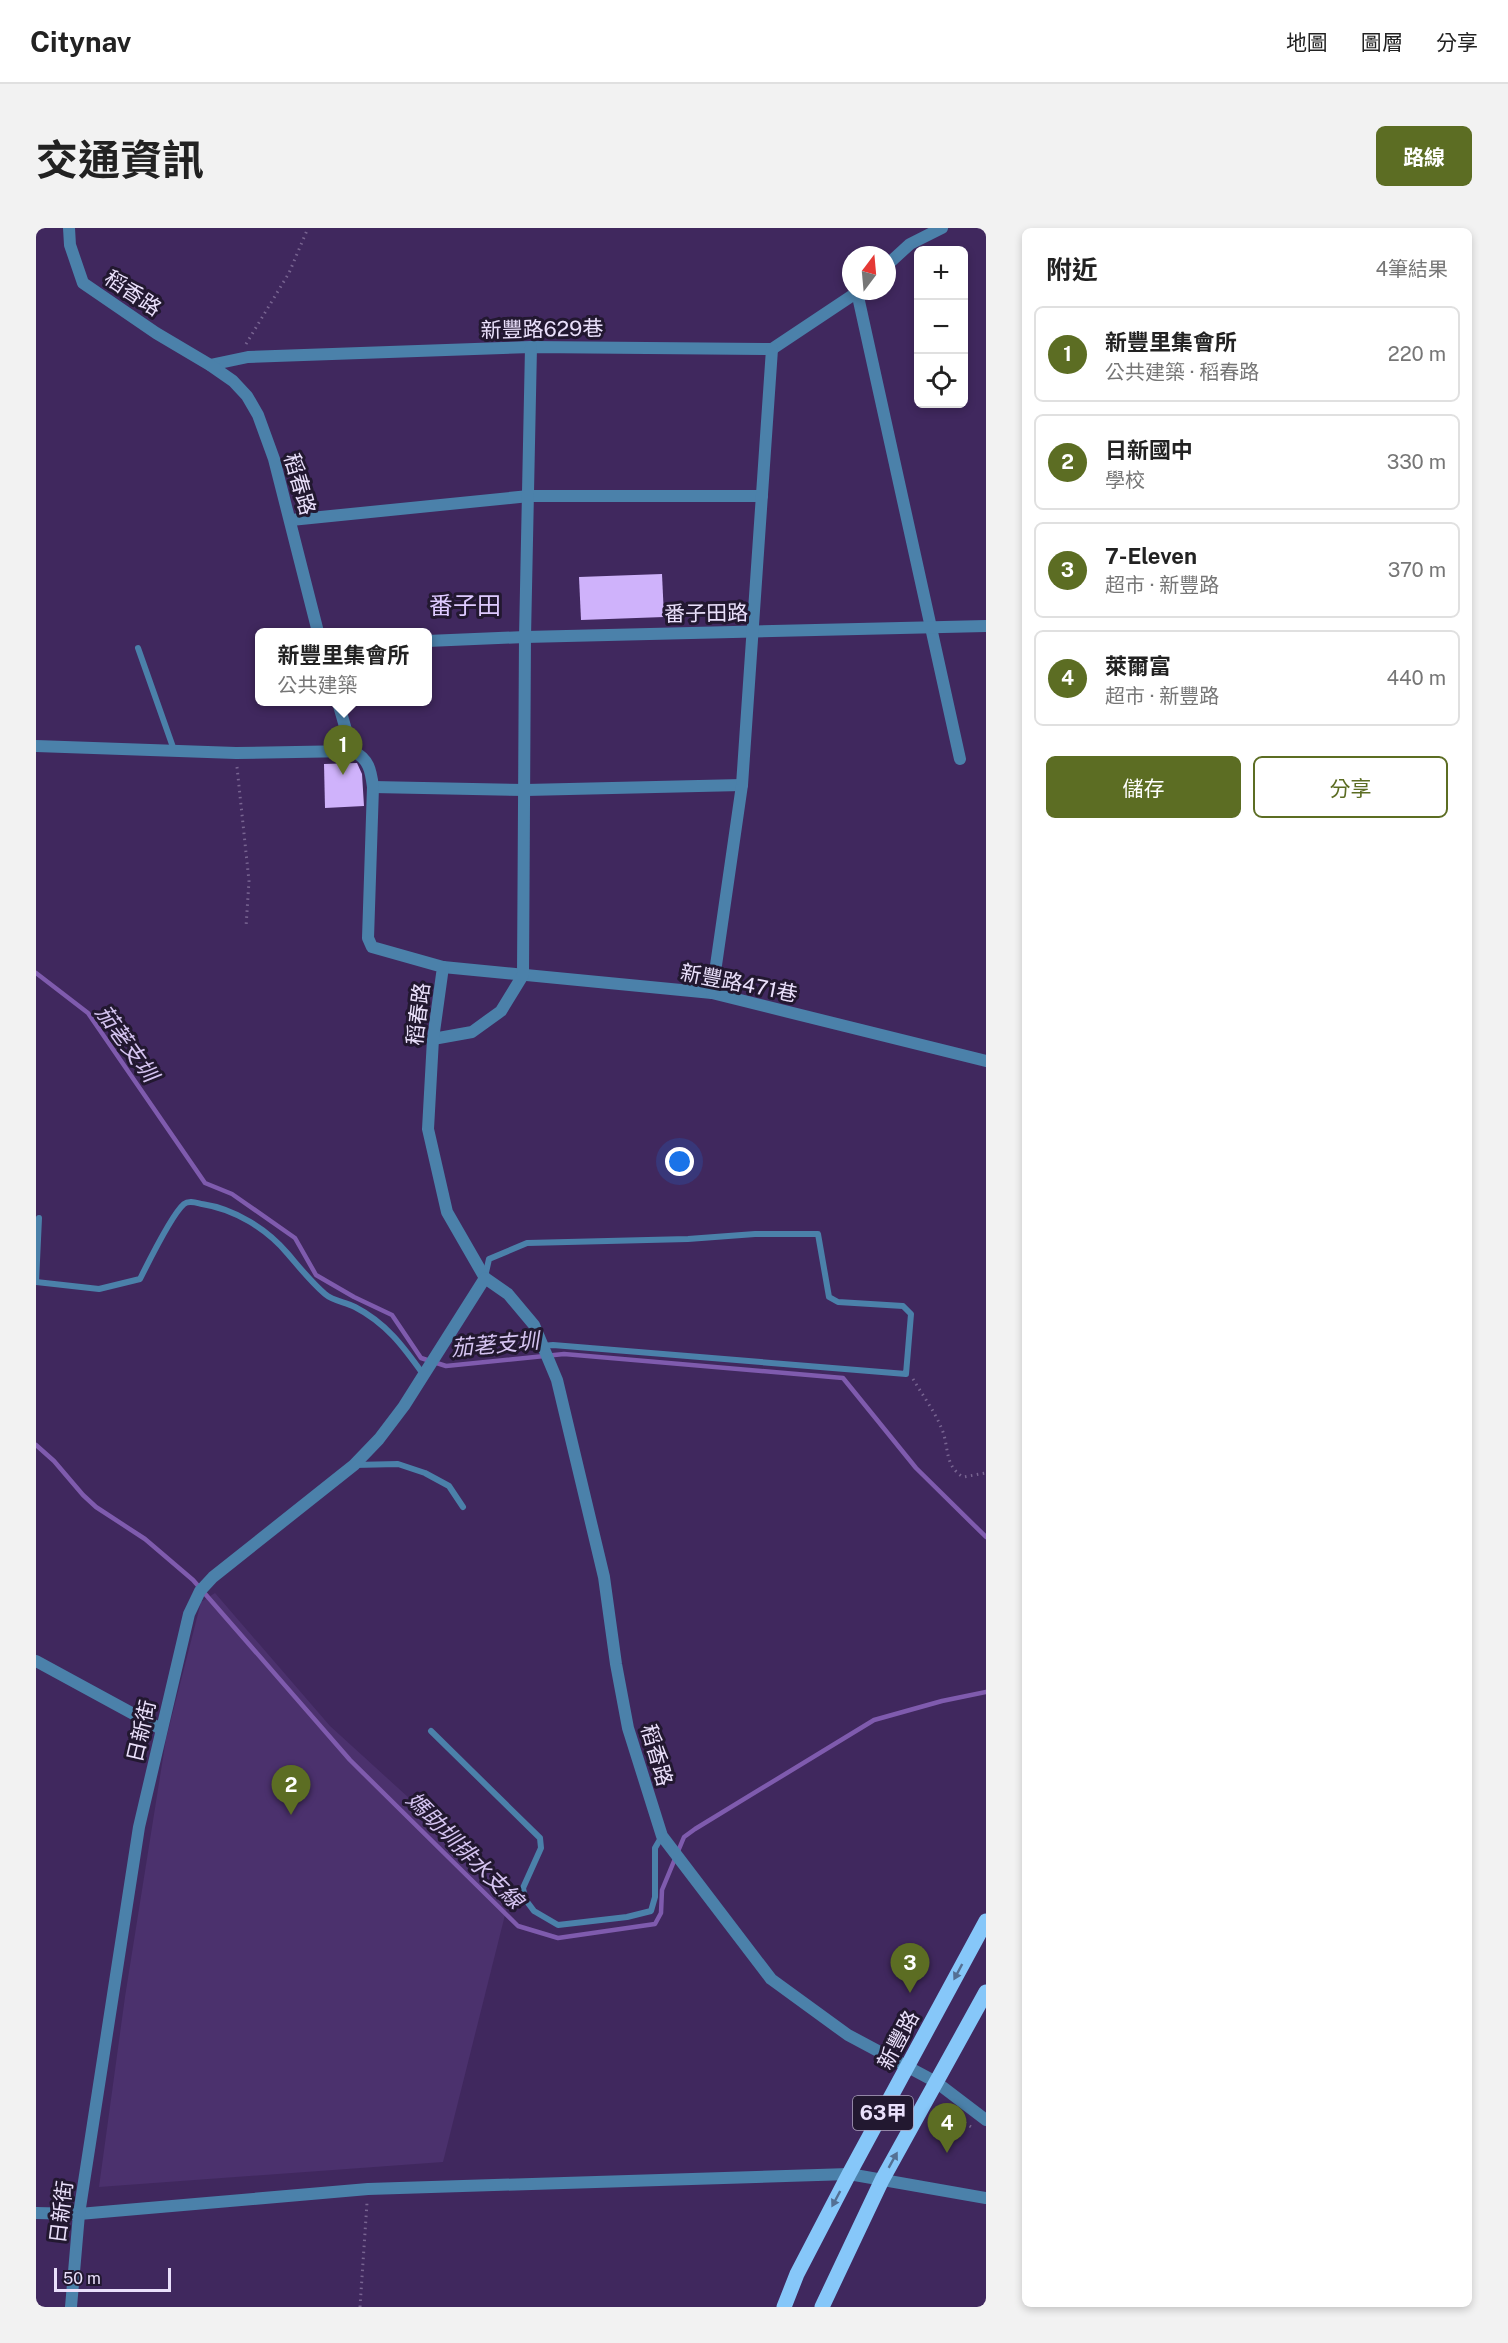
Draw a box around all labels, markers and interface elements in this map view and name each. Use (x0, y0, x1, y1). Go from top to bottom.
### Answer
text: Citynav (30, 25, 131, 58)
text: 地圖 (1286, 30, 1328, 55)
text: 圖層 (1361, 30, 1403, 55)
text: 分享 (1436, 30, 1478, 55)
button: 路線 (1376, 126, 1472, 186)
text: 交通資訊 (36, 135, 204, 184)
north arrow (842, 246, 896, 300)
map controls (914, 246, 968, 408)
button: + (914, 246, 968, 300)
text: 附近 (1046, 254, 1098, 285)
text: 4筆結果 (1375, 257, 1448, 281)
street label: 稻香路 (100, 265, 166, 321)
button: − (914, 300, 968, 354)
street label: 新豐路629巷 (480, 315, 604, 343)
text: 新豐里集會所 (1105, 329, 1237, 355)
text: 1 (1063, 342, 1072, 366)
text: 220 m (1388, 342, 1446, 366)
button: locate (914, 354, 968, 408)
text: 公共建築 · 稻春路 (1105, 360, 1259, 384)
text: 日新國中 (1105, 437, 1193, 463)
street label: 稻春路 (279, 450, 321, 518)
text: 2 (1061, 450, 1074, 474)
text: 330 m (1387, 450, 1446, 474)
text: 學校 (1105, 468, 1145, 492)
text: 7-Eleven (1105, 543, 1197, 569)
text: 3 (1061, 558, 1074, 582)
text: 370 m (1388, 558, 1446, 582)
text: 超市 · 新豐路 (1105, 573, 1219, 597)
district label: 番子田 (429, 591, 501, 619)
street label: 番子田路 (664, 600, 748, 626)
popup (255, 628, 432, 706)
text: 新豐里集會所 (277, 642, 410, 668)
text: 萊爾富 (1105, 653, 1171, 679)
text: 4 (1061, 666, 1074, 690)
text: 440 m (1386, 666, 1446, 690)
text: 公共建築 (277, 673, 357, 697)
text: 超市 · 新豐路 (1105, 684, 1219, 708)
pin: 1 (324, 726, 362, 775)
button: 儲存 (1046, 756, 1241, 818)
button: 分享 (1253, 756, 1448, 818)
street label: 新豐路471巷 (678, 959, 800, 1007)
street label: 稻春路 (402, 981, 434, 1047)
water label: 茄荖支圳 (91, 1000, 165, 1089)
your location (665, 1147, 694, 1176)
water label: 茄荖支圳 (450, 1327, 543, 1361)
street label: 日新街 (122, 1697, 160, 1765)
street label: 稻香路 (636, 1721, 678, 1789)
pin: 2 (272, 1766, 310, 1815)
water label: 媽助圳排水支線 (401, 1786, 531, 1916)
pin: 3 (890, 1944, 930, 1993)
one-way arrow (953, 1964, 963, 1981)
street label: 新豐路 (872, 2006, 924, 2074)
road number: 63甲 (853, 2096, 913, 2130)
pin: 4 (928, 2104, 966, 2153)
one-way arrow (888, 2151, 898, 2168)
street label: 日新街 (45, 2179, 77, 2245)
one-way arrow (831, 2191, 841, 2208)
scale bar (54, 2265, 171, 2292)
text: 50 m (63, 2269, 101, 2288)

